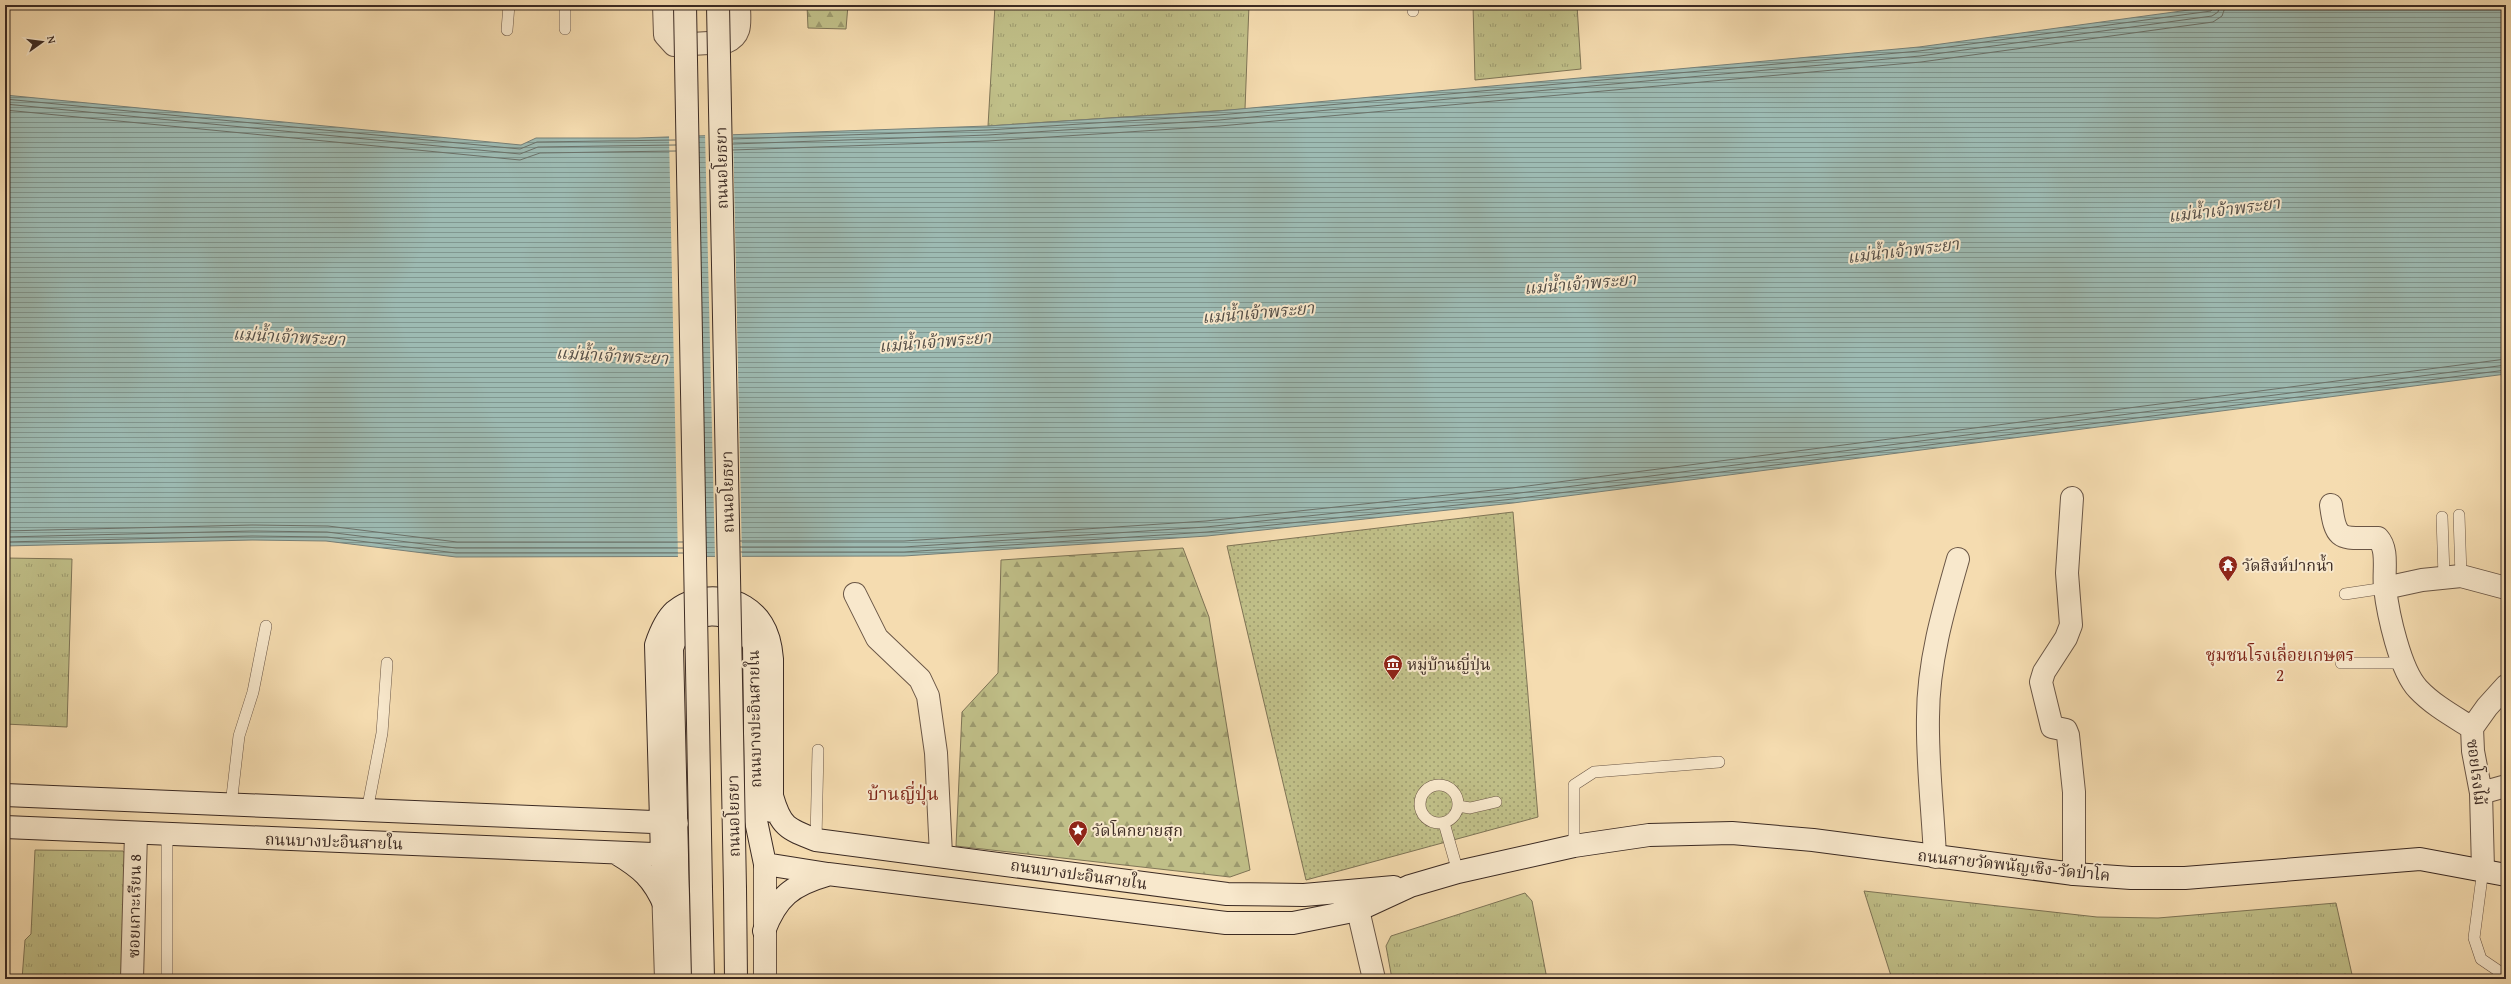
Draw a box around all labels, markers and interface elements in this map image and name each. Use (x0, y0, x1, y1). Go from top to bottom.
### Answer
north arrow (22, 22, 62, 62)
text: N (43, 34, 61, 46)
street label: ถนนอโยธยา (708, 127, 734, 209)
water label: แม่น้ำเจ้าพระยา (2167, 190, 2282, 228)
water label: แม่น้ำเจ้าพระยา (1846, 231, 1961, 269)
water label: แม่น้ำเจ้าพระยา (1523, 266, 1638, 300)
water label: แม่น้ำเจ้าพระยา (1201, 295, 1316, 329)
water label: แม่น้ำเจ้าพระยา (232, 321, 346, 351)
water label: แม่น้ำเจ้าพระยา (878, 324, 993, 358)
water label: แม่น้ำเจ้าพระยา (555, 340, 669, 370)
street label: ถนนอโยธยา (714, 451, 740, 533)
place label: วัดสิงห์ปากน้ำ (2242, 553, 2334, 577)
temple icon: วัดสิงห์ปากน้ำ (2217, 554, 2239, 582)
district label: ชุมชนโรงเลื่อยเกษตร 2 (2206, 642, 2354, 687)
street label: ถนนบางปะอินสายใน (741, 650, 767, 788)
place label: หมู่บ้านญี่ปุ่น (1407, 652, 1491, 676)
museum icon: หมู่บ้านญี่ปุ่น (1382, 653, 1404, 681)
street label: ซอยโรงไม้ (2461, 738, 2493, 806)
street label: ถนนอโยธยา (720, 775, 746, 857)
district label: บ้านญี่ปุ่น (867, 780, 939, 807)
place label: วัดโคกยายสุก (1092, 818, 1183, 842)
place icon: วัดโคกยายสุก (1067, 819, 1089, 847)
street label: ถนนบางปะอินสายใน (265, 827, 403, 855)
street label: ถนนสายวัดพนัญเชิง-วัดป่าโค (1916, 843, 2112, 887)
street label: ซอยเกาะเรียน 8 (121, 853, 147, 958)
street label: ถนนบางปะอินสายใน (1009, 853, 1149, 895)

